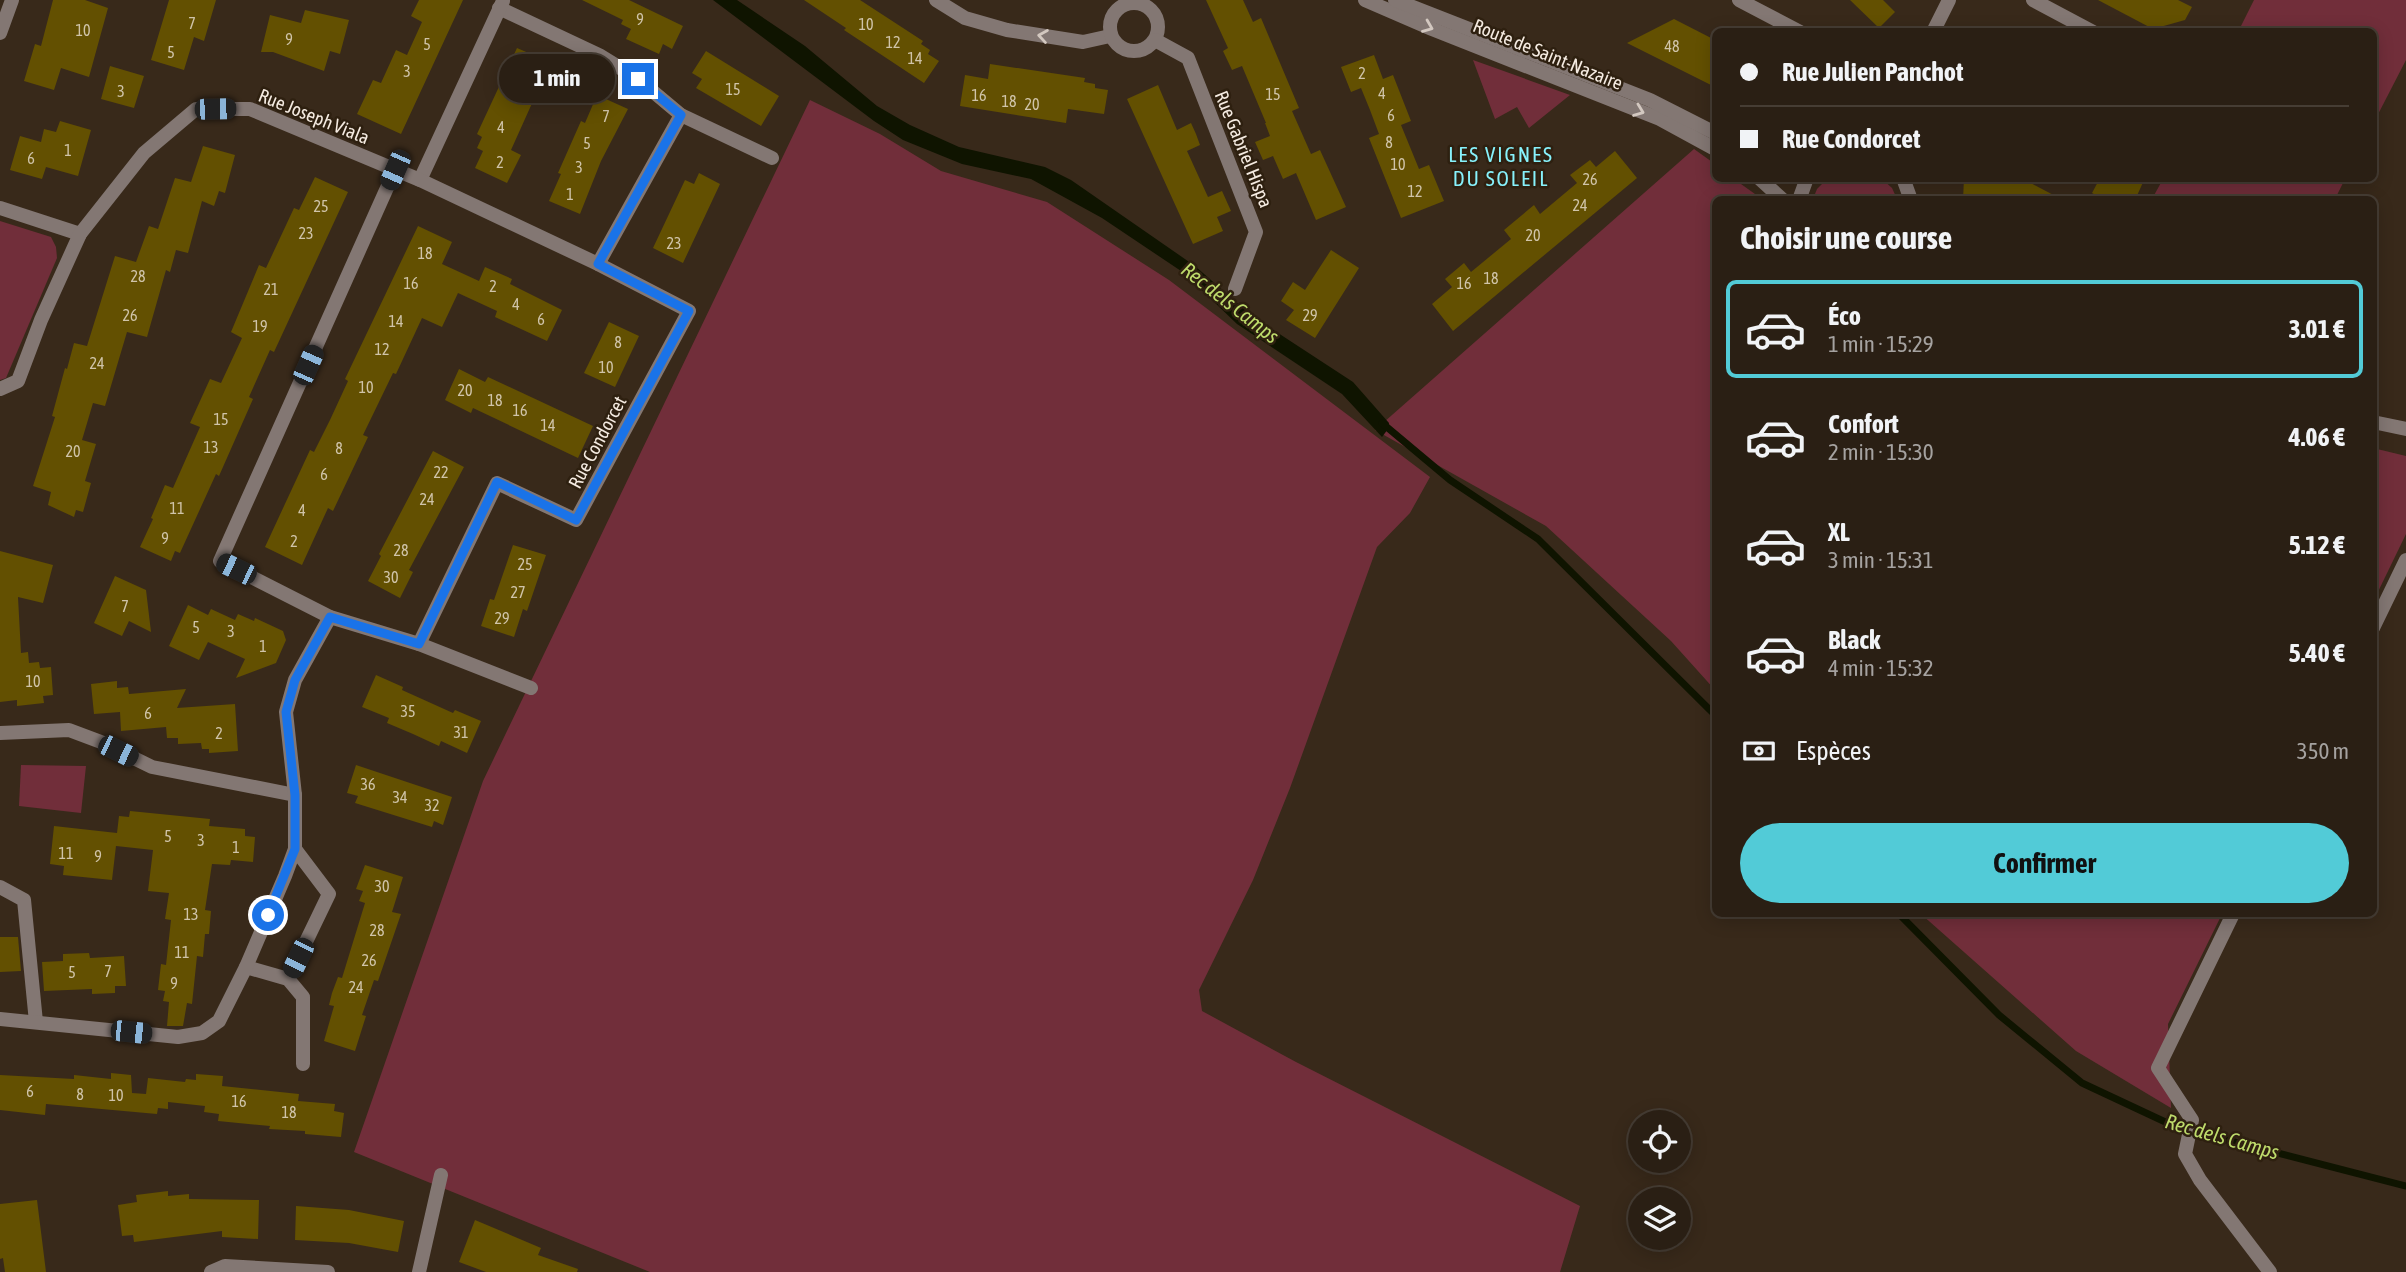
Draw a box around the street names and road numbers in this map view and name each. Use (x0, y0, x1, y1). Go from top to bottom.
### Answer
street label: Route de Saint-Nazaire (1470, 14, 1626, 94)
street label: Rue Joseph Viala (255, 84, 373, 148)
street label: Rue Gabriel Hispa (1211, 87, 1277, 211)
street label: Rue Condorcet (564, 392, 630, 492)

